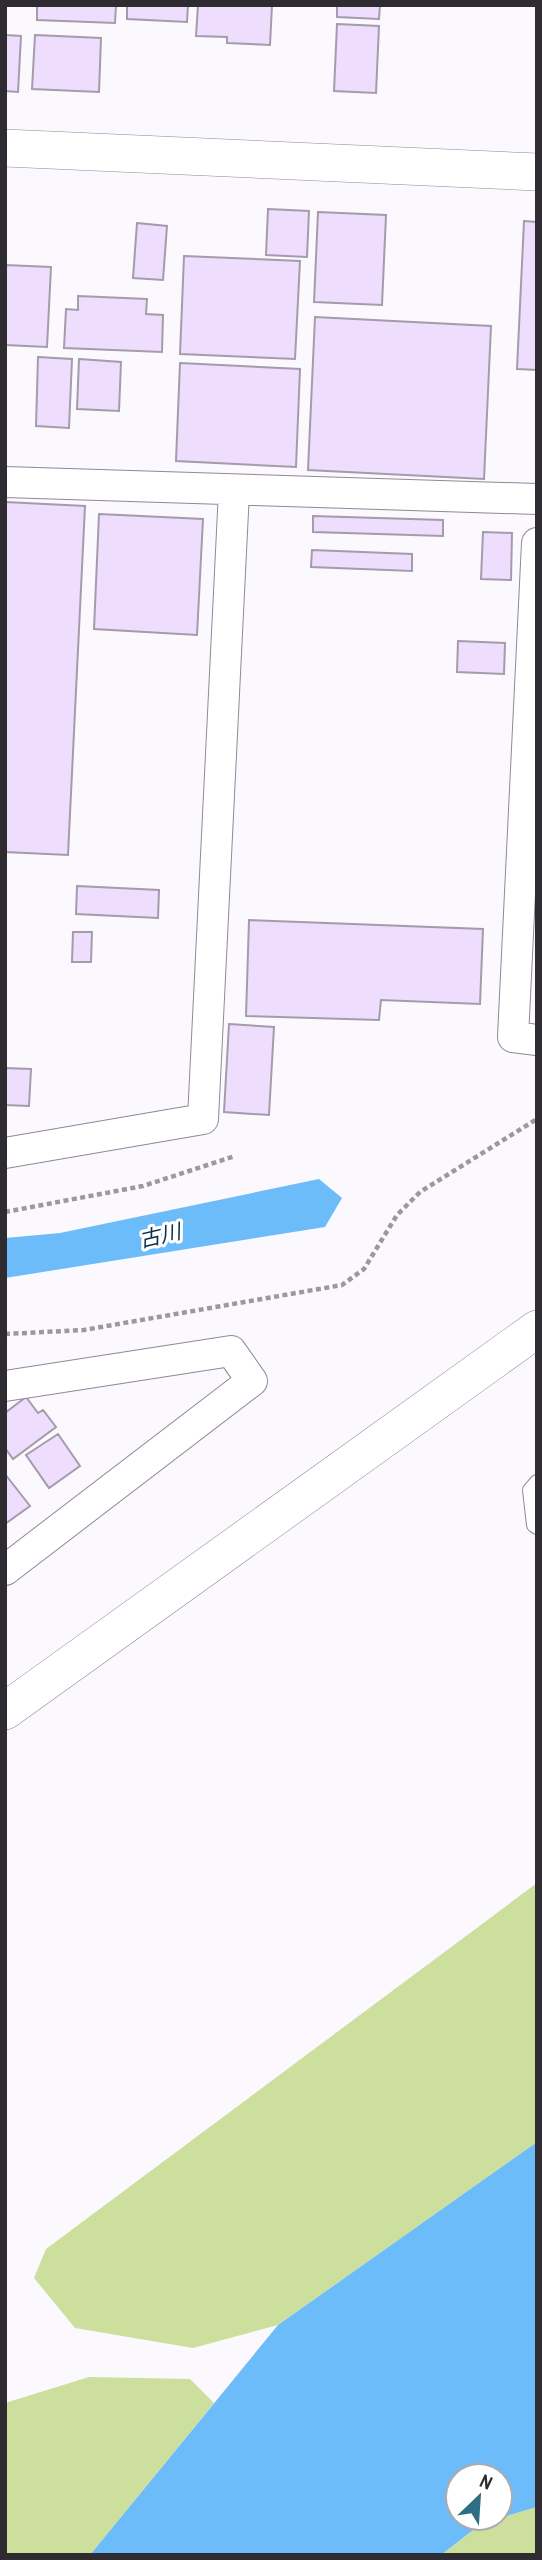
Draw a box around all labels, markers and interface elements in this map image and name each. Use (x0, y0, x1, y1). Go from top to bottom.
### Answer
water label: 古川 (136, 1216, 186, 1254)
north arrow (444, 2462, 514, 2532)
text: N (476, 2467, 497, 2496)

